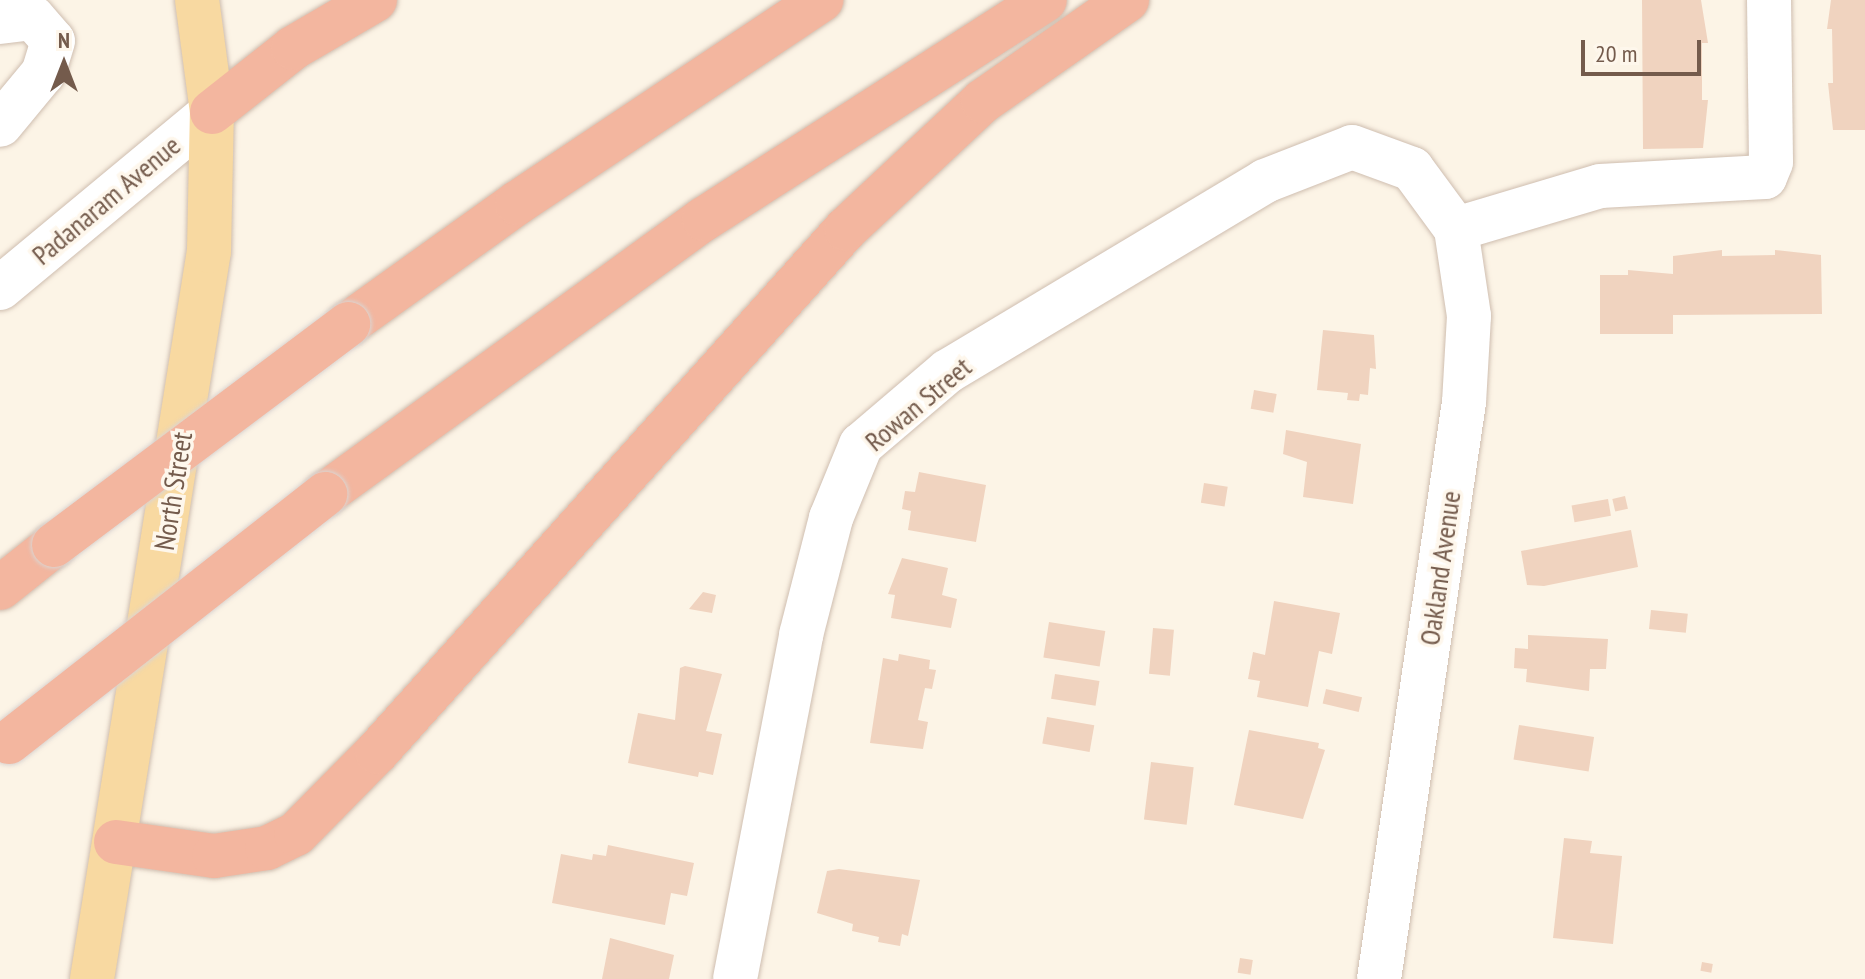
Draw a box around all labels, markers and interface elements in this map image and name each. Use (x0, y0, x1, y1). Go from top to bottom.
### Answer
north arrow (24, 24, 104, 104)
scale bar (1585, 24, 1705, 74)
text: N (58, 26, 70, 54)
text: 20 m (1595, 38, 1637, 69)
street label: Padanaram Avenue (25, 128, 187, 272)
street label: Rowan Street (858, 350, 978, 458)
street label: North Street (147, 429, 199, 553)
street label: Oakland Avenue (1412, 488, 1468, 648)

